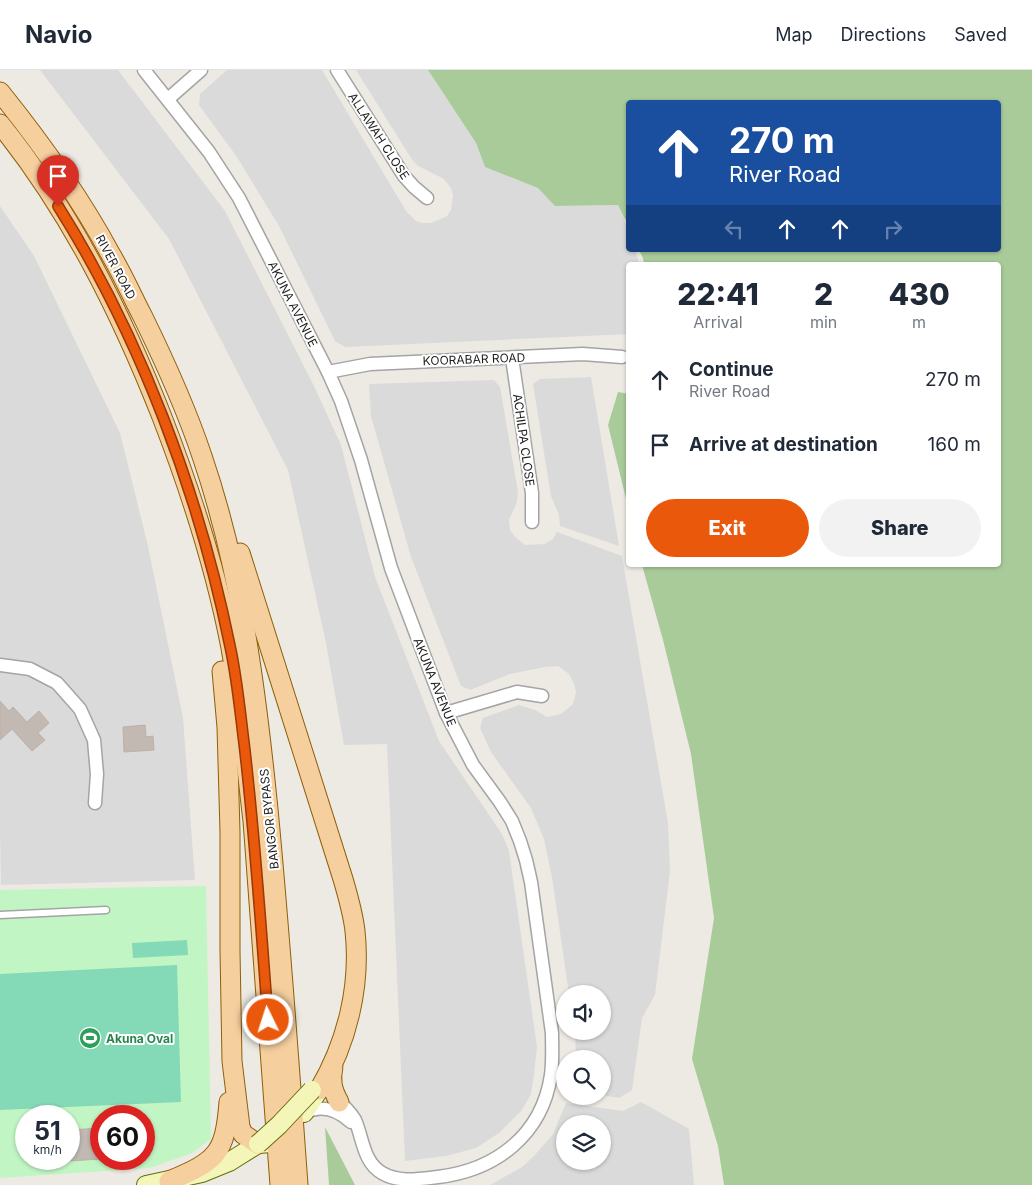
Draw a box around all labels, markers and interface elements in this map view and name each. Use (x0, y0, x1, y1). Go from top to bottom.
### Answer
text: Navio (25, 20, 92, 49)
text: Map (775, 24, 813, 45)
text: Directions (841, 24, 926, 45)
text: Saved (954, 24, 1007, 45)
street label: ALLAWAH CLOSE (345, 90, 413, 182)
text: 270 m (729, 119, 835, 161)
icon: ahead (646, 120, 711, 185)
pin (37, 155, 79, 206)
text: River Road (729, 161, 841, 187)
icon: arrive (44, 162, 72, 190)
icon: left (720, 215, 748, 243)
icon: ahead (773, 215, 801, 243)
icon: ahead (826, 215, 854, 243)
icon: right (879, 215, 907, 243)
street label: RIVER ROAD (93, 232, 139, 302)
street label: AKUNA AVENUE (265, 259, 321, 349)
text: 22:41 (677, 276, 759, 312)
text: 2 (814, 276, 833, 312)
text: 430 (889, 276, 950, 312)
text: Arrival (693, 312, 743, 332)
text: min (810, 312, 837, 332)
text: m (912, 312, 926, 332)
street label: KOORABAR ROAD (422, 350, 526, 368)
text: Continue (689, 358, 774, 381)
icon: ahead (646, 366, 674, 394)
text: 270 m (925, 368, 981, 391)
text: River Road (689, 381, 770, 401)
street label: ACHILPA CLOSE (510, 393, 538, 487)
icon: arrive (646, 431, 674, 459)
text: Arrive at destination (689, 433, 878, 456)
text: 160 m (928, 433, 981, 456)
button: Exit (646, 499, 809, 557)
button: Share (819, 499, 981, 557)
street label: AKUNA AVENUE (410, 636, 460, 728)
street label: BANGOR BYPASS (256, 768, 282, 870)
map controls (556, 985, 611, 1170)
button: sound (556, 985, 611, 1040)
position arrow (241, 993, 293, 1045)
sports icon: Akuna Oval (78, 1026, 102, 1050)
place label: Akuna Oval (106, 1031, 173, 1046)
button: search (556, 1050, 611, 1105)
speed limit sign: 60 (90, 1105, 155, 1170)
button: layers (556, 1115, 611, 1170)
text: 51 (34, 1116, 61, 1146)
text: km/h (33, 1142, 62, 1157)

